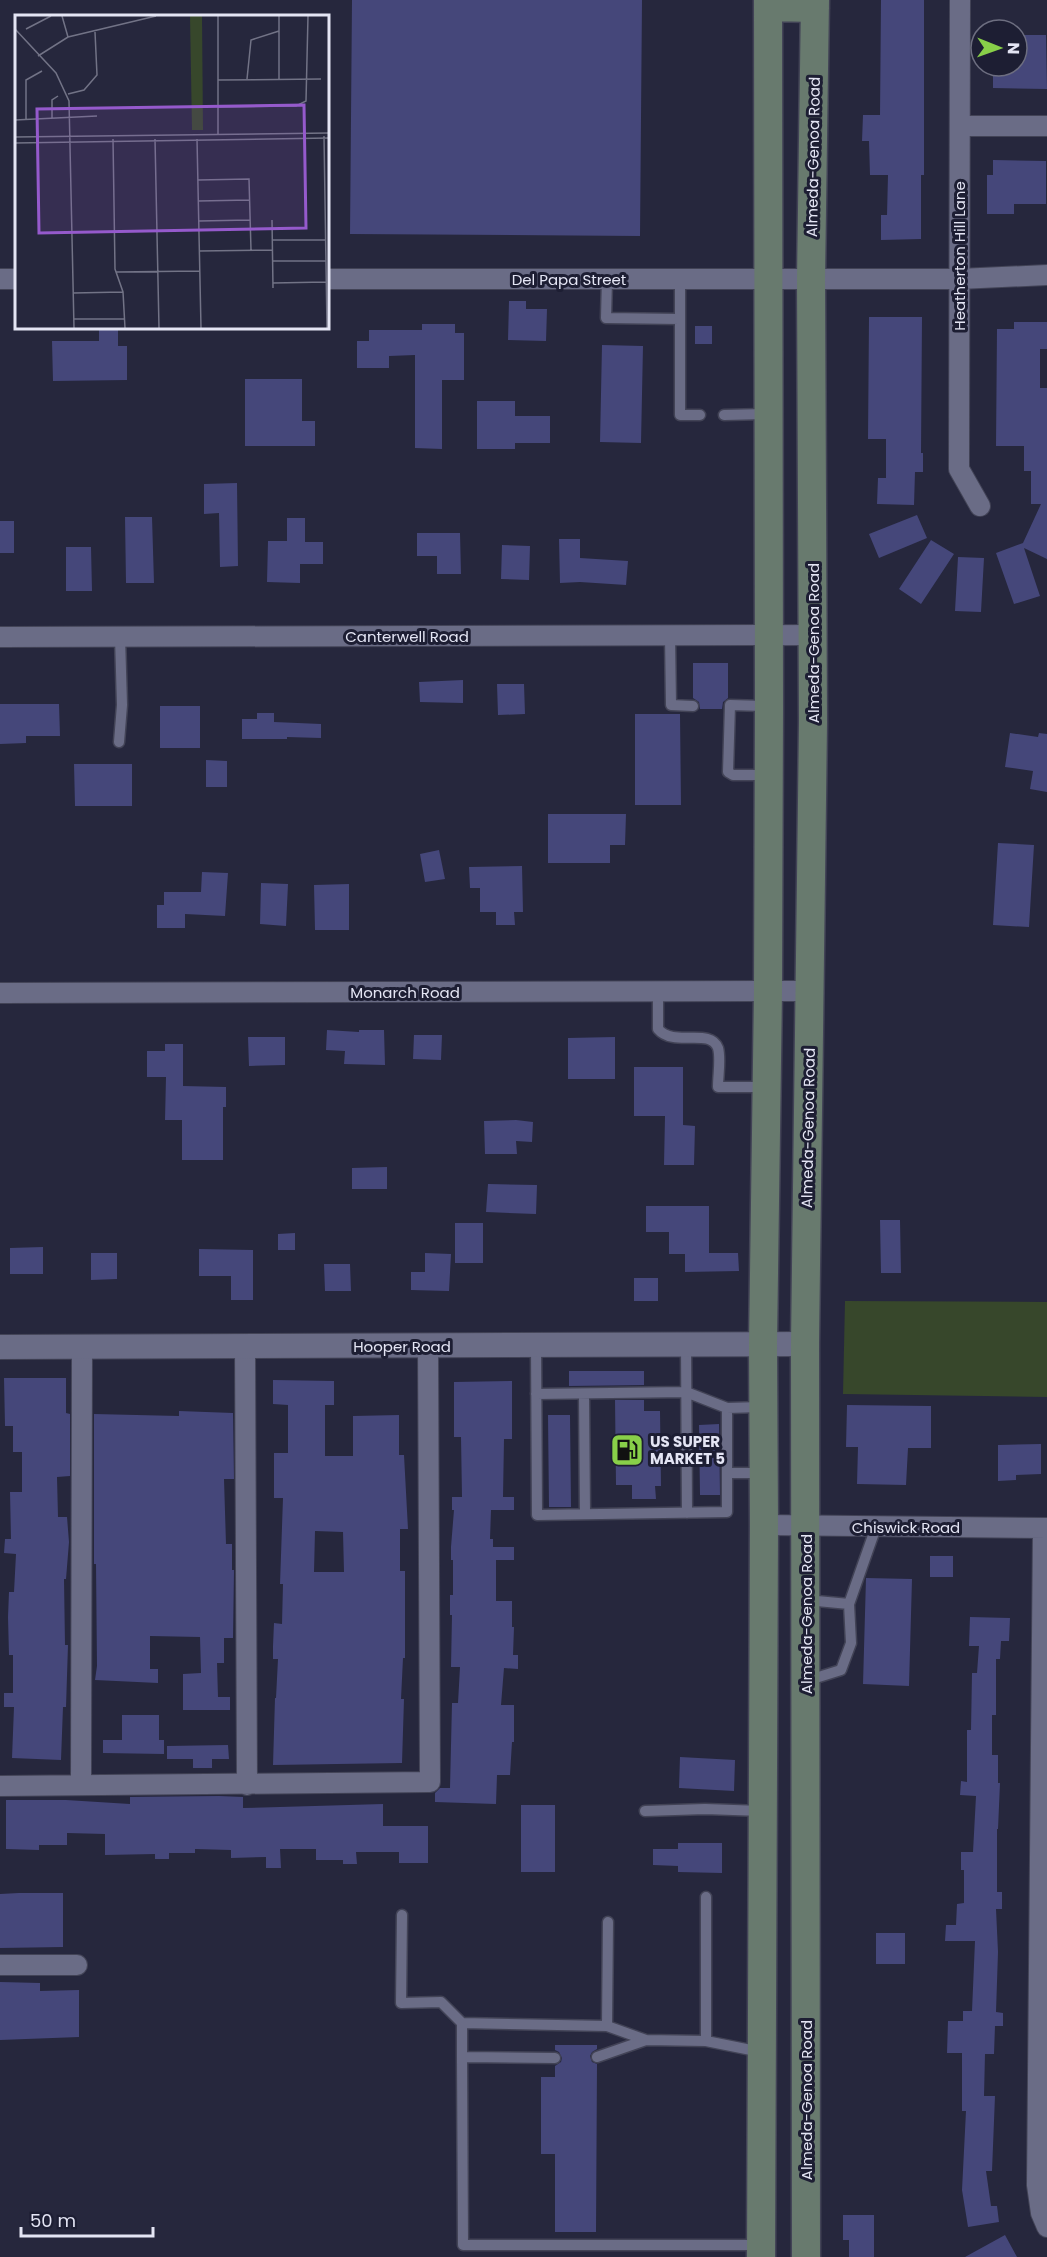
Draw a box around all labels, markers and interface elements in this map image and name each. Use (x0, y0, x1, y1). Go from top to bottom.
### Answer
inset map (15, 15, 328, 328)
north arrow (969, 18, 1029, 78)
text: N (1002, 42, 1025, 54)
street label: Almeda-Genoa Road (801, 77, 825, 237)
street label: Heatherton Hill Lane (949, 181, 970, 331)
street label: Del Papa Street (512, 269, 626, 290)
street label: Almeda-Genoa Road (803, 563, 824, 723)
street label: Canterwell Road (345, 626, 469, 647)
street label: Monarch Road (350, 982, 460, 1003)
street label: Almeda-Genoa Road (796, 1048, 820, 1208)
street label: Hooper Road (353, 1336, 451, 1357)
place label: US SUPER MARKET 5 (650, 1431, 725, 1469)
fuel station icon: US SUPER MARKET 5 (609, 1432, 645, 1468)
street label: Chiswick Road (852, 1517, 960, 1538)
street label: Almeda-Genoa Road (796, 1534, 817, 1694)
street label: Almeda-Genoa Road (796, 2020, 817, 2180)
scale bar (21, 2200, 153, 2238)
text: 50 m (30, 2208, 76, 2233)

